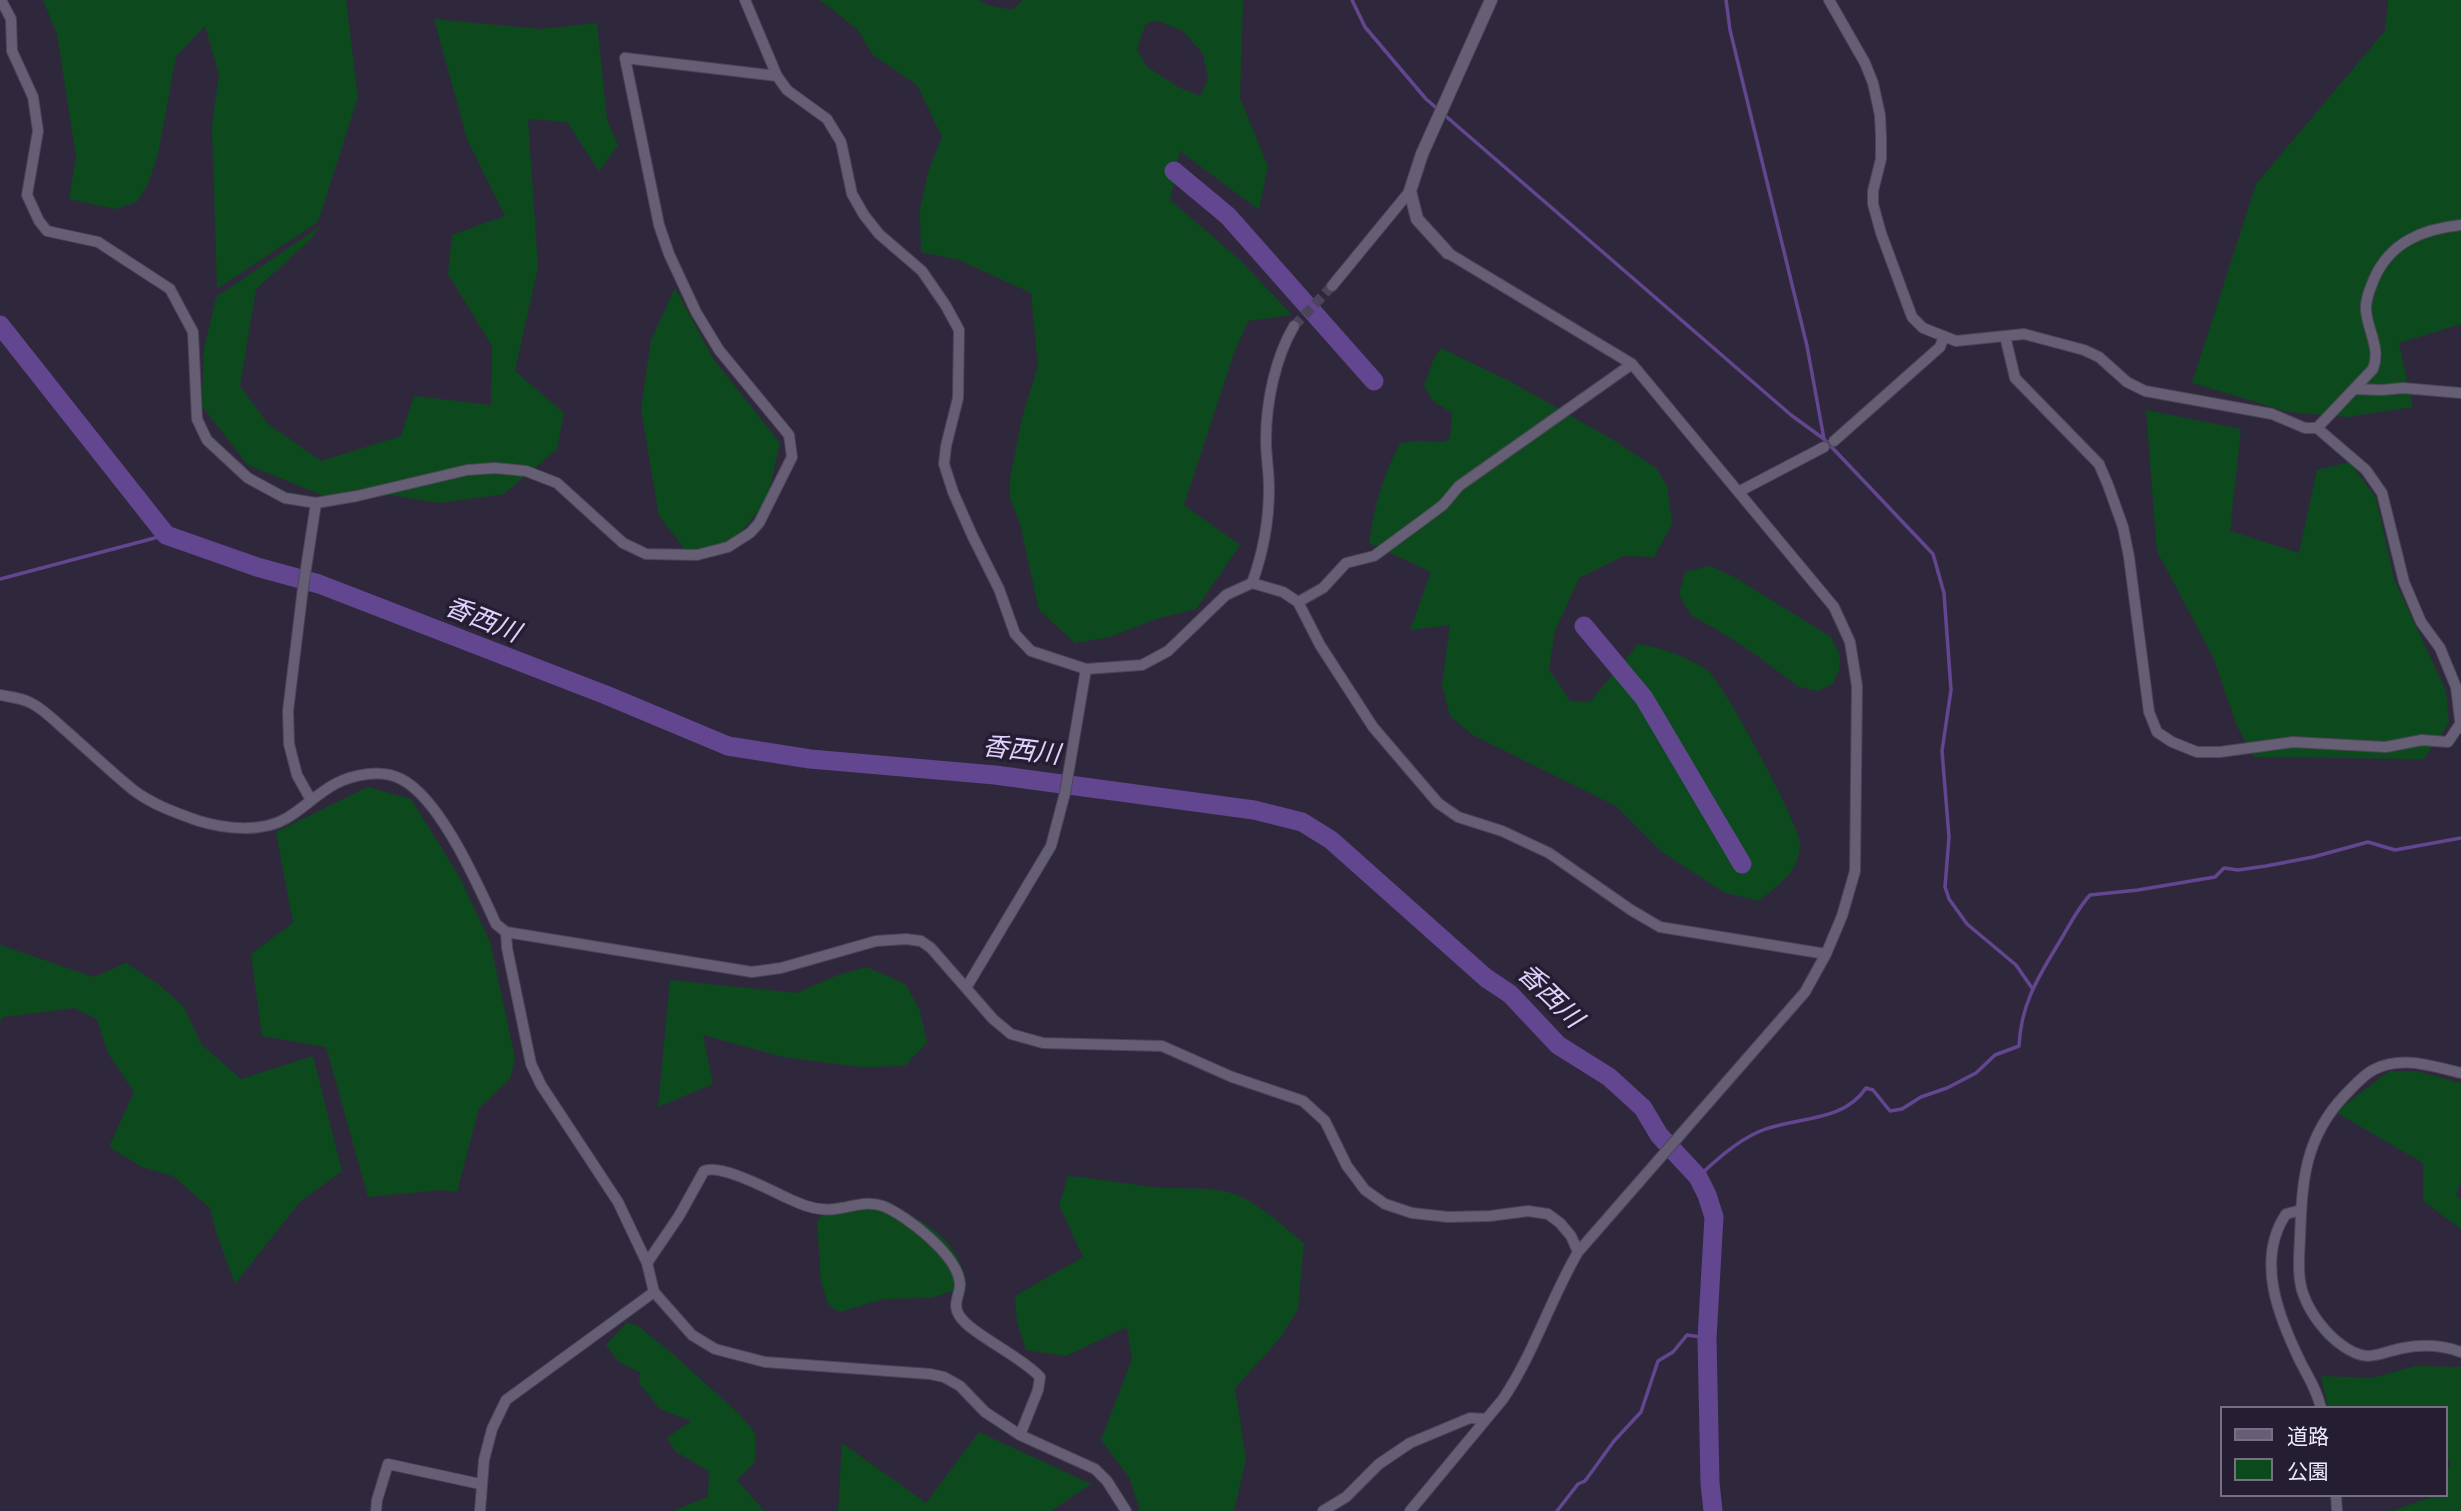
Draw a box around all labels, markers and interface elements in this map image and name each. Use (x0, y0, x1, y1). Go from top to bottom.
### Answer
water label: 香西川 (440, 592, 524, 650)
water label: 香西川 (980, 732, 1062, 772)
water label: 香西川 (1510, 959, 1588, 1035)
legend (2220, 1406, 2447, 1497)
text: 道路 (2287, 1425, 2329, 1449)
text: 公園 (2287, 1460, 2329, 1484)

